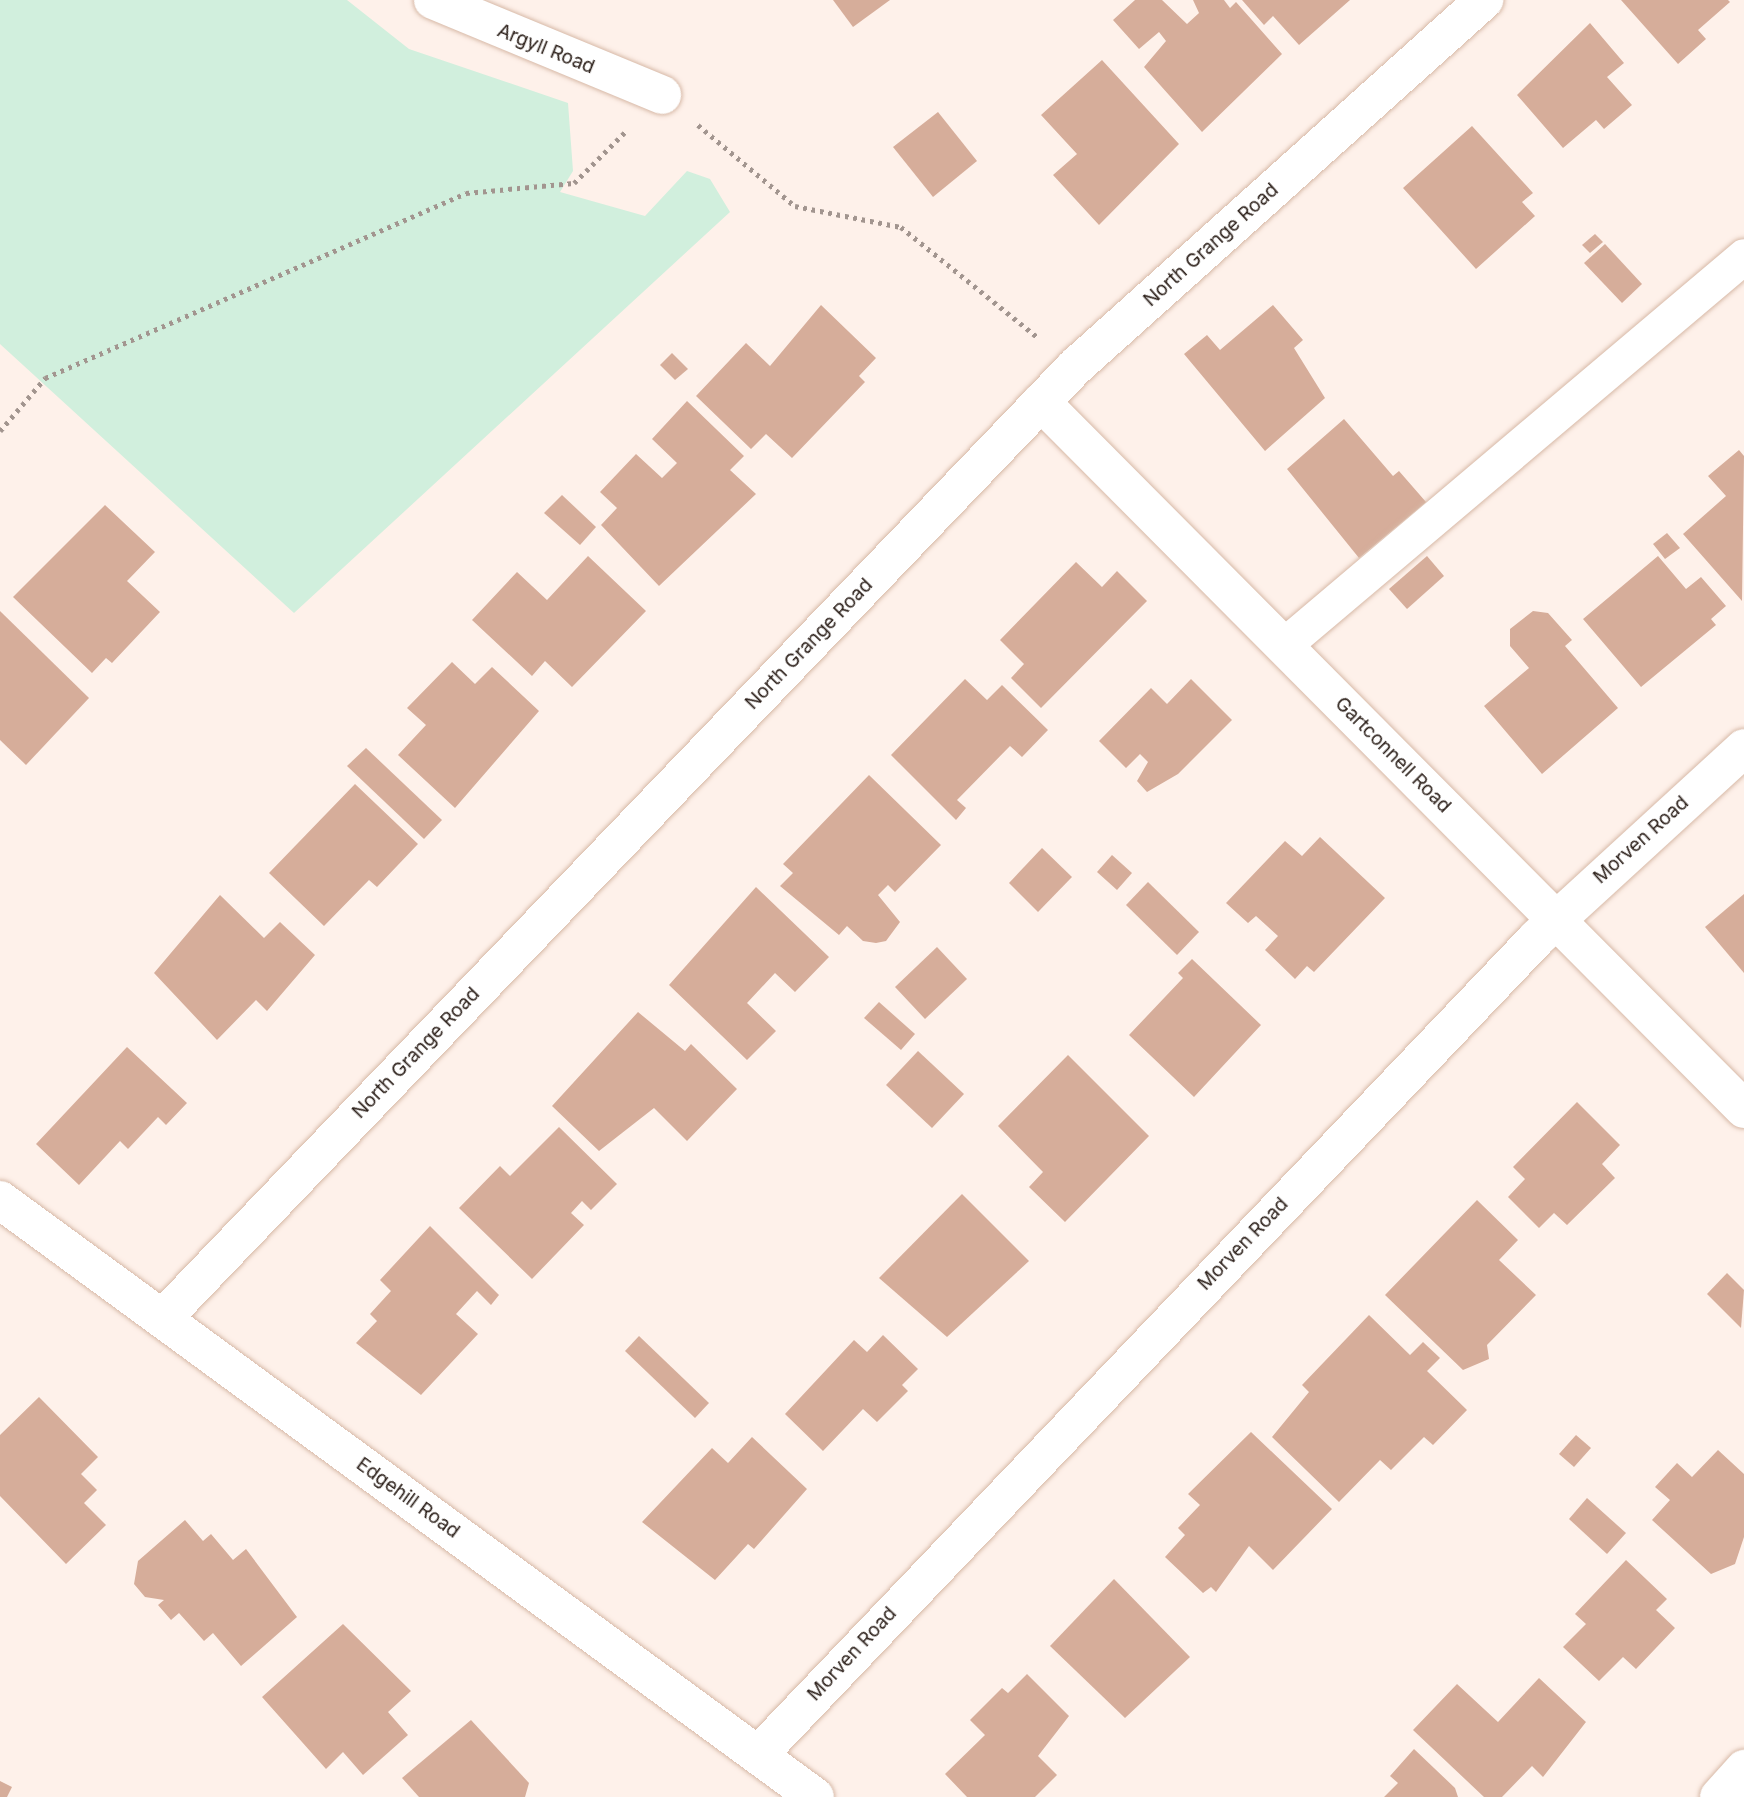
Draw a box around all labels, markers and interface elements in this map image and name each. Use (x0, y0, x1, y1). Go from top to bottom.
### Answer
street label: Argyll Road (494, 19, 598, 79)
street label: North Grange Road (1139, 179, 1283, 311)
street label: North Grange Road (741, 574, 877, 714)
street label: Gartconnell Road (1330, 692, 1456, 818)
street label: Morven Road (1589, 791, 1693, 889)
street label: North Grange Road (348, 983, 484, 1123)
street label: Morven Road (1193, 1193, 1293, 1295)
street label: Edgehill Road (352, 1453, 464, 1543)
street label: Morven Road (803, 1602, 901, 1706)

